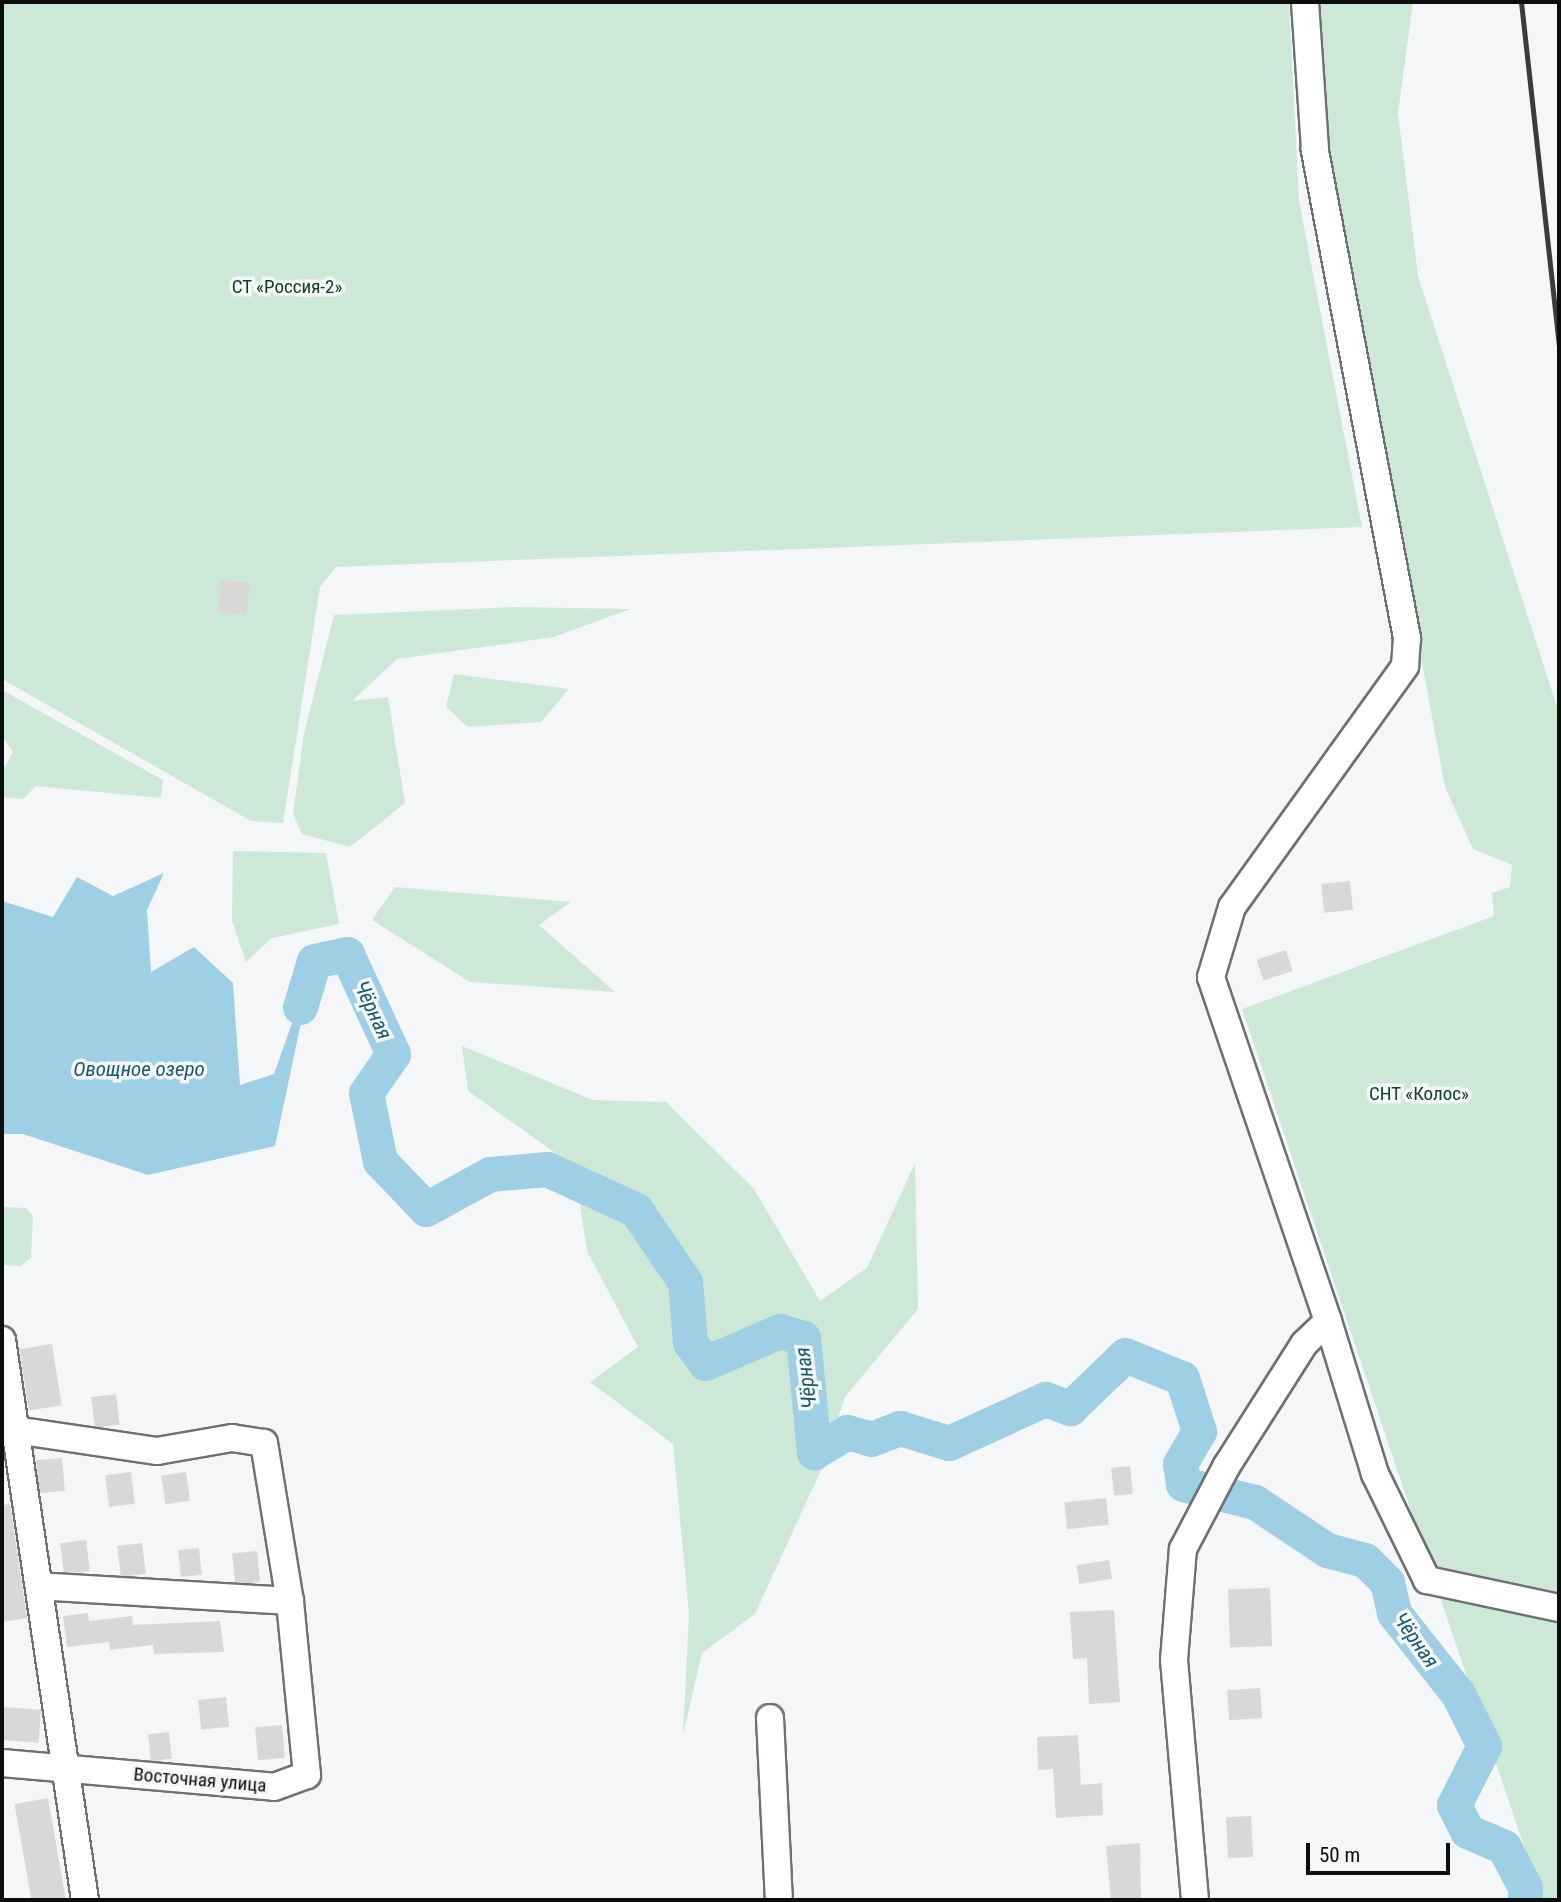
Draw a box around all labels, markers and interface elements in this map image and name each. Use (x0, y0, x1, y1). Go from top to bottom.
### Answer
park label: СТ «Россия-2» (231, 276, 343, 298)
water label: Чёрная (349, 977, 397, 1043)
water label: Овощное озеро (73, 1056, 205, 1082)
park label: СНТ «Колос» (1369, 1083, 1469, 1105)
water label: Чёрная (790, 1346, 822, 1410)
water label: Чёрная (1388, 1607, 1444, 1673)
street label: Восточная улица (133, 1763, 267, 1797)
scale bar (1309, 1828, 1452, 1872)
text: 50 m (1319, 1843, 1360, 1867)

